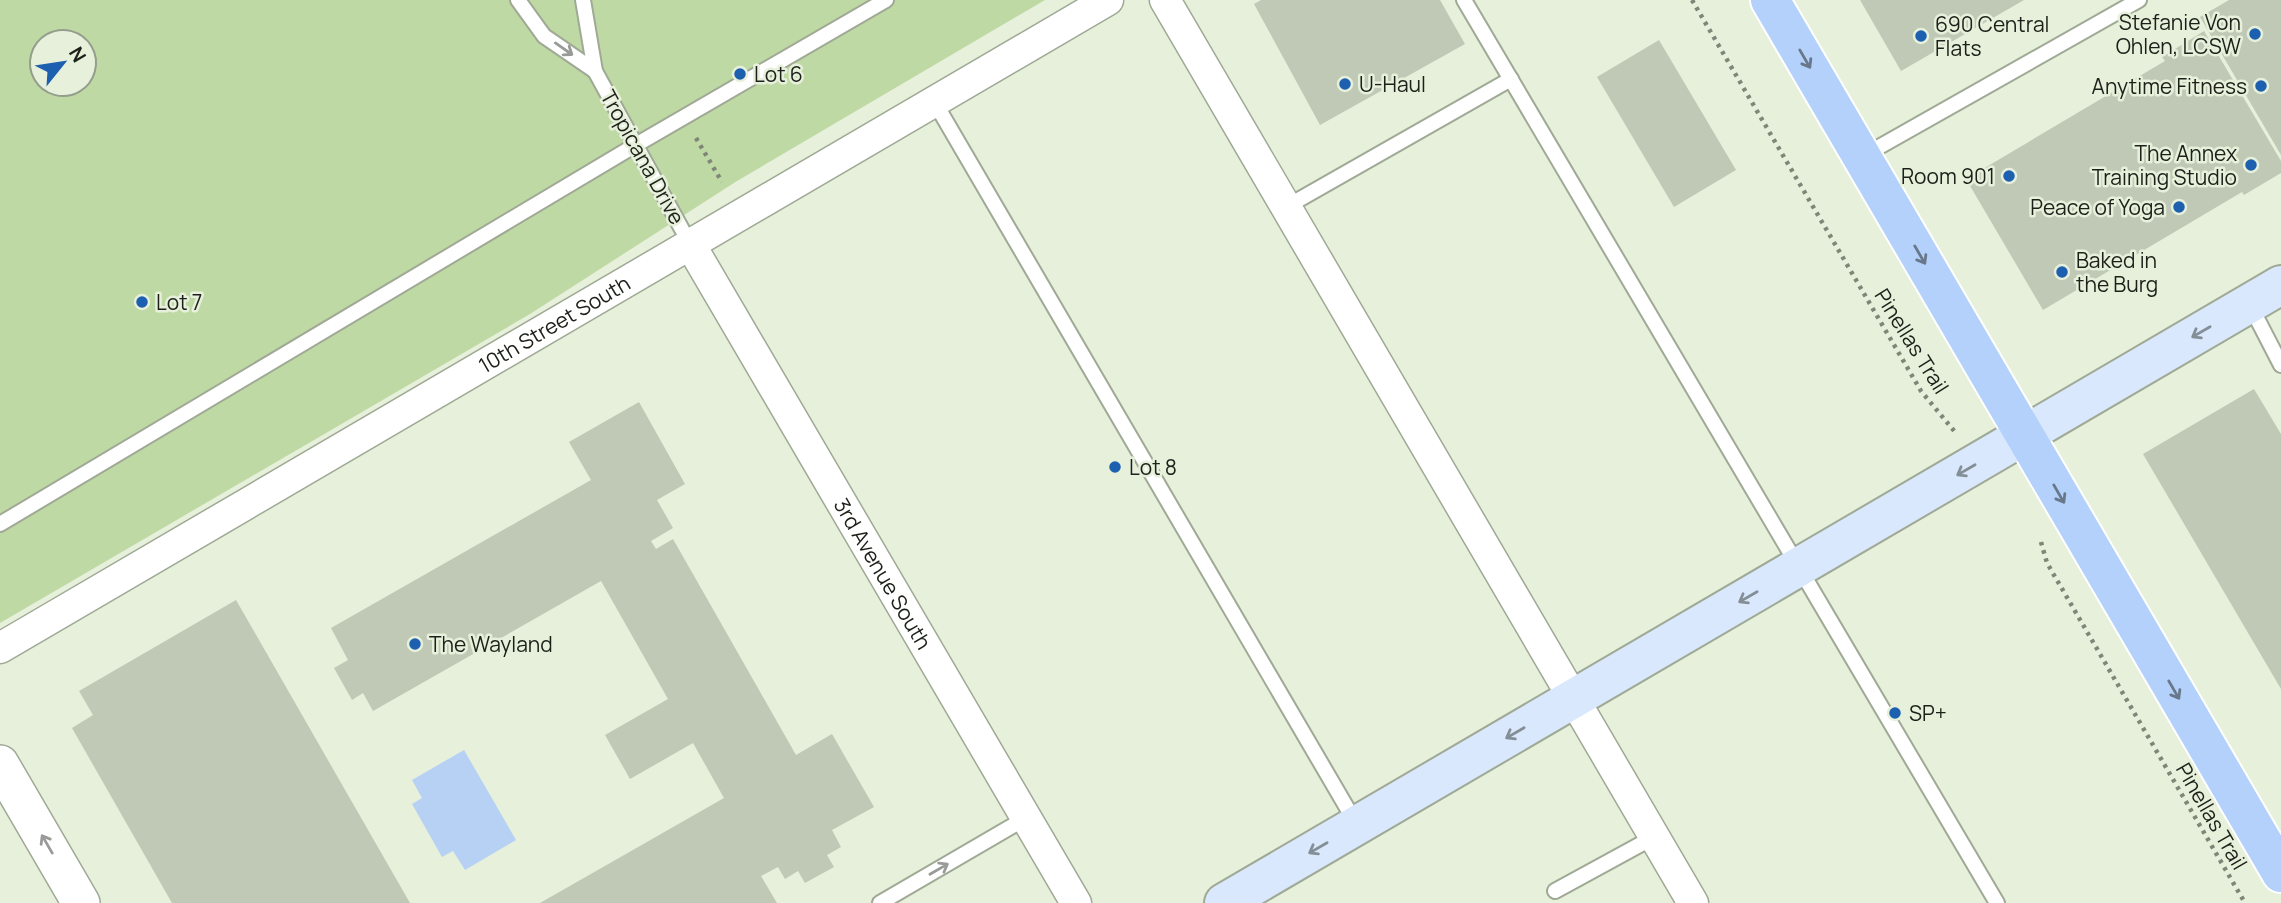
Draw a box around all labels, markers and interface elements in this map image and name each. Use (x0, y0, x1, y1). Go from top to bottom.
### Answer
place label: Stefanie Von Ohlen, LCSW (2116, 8, 2241, 60)
place label: 690 Central Flats (1935, 10, 2049, 62)
marker: Stefanie Von Ohlen, LCSW (2247, 26, 2263, 42)
north arrow (28, 28, 98, 98)
marker: 690 Central Flats (1913, 28, 1929, 44)
text: N (63, 42, 92, 67)
one-way arrow (554, 42, 573, 56)
one-way arrow (1798, 48, 1812, 68)
place label: Lot 6 (754, 60, 803, 88)
marker: Lot 6 (732, 66, 748, 82)
place label: U-Haul (1359, 70, 1426, 98)
place label: Anytime Fitness (2092, 72, 2247, 100)
marker: U-Haul (1337, 76, 1353, 92)
marker: Anytime Fitness (2253, 78, 2269, 94)
street label: Tropicana Drive (595, 85, 691, 229)
place label: The Annex Training Studio (2092, 139, 2237, 191)
marker: The Annex Training Studio (2243, 157, 2259, 173)
place label: Room 901 (1901, 162, 1995, 190)
marker: Room 901 (2001, 168, 2017, 184)
place label: Peace of Yoga (2030, 193, 2165, 221)
marker: Peace of Yoga (2171, 199, 2187, 215)
one-way arrow (1913, 245, 1927, 265)
place label: Baked in the Burg (2076, 246, 2158, 298)
marker: Baked in the Burg (2054, 264, 2070, 280)
street label: 10th Street South (473, 269, 635, 379)
street label: Pinellas Trail (1869, 283, 1955, 399)
place label: Lot 7 (156, 288, 202, 316)
marker: Lot 7 (134, 294, 150, 310)
one-way arrow (2191, 325, 2211, 339)
place label: Lot 8 (1129, 453, 1177, 481)
marker: Lot 8 (1107, 459, 1123, 475)
one-way arrow (1957, 463, 1977, 477)
one-way arrow (2053, 483, 2067, 503)
street label: 3rd Avenue South (828, 493, 938, 654)
one-way arrow (1739, 590, 1759, 604)
place label: The Wayland (429, 630, 553, 658)
marker: The Wayland (407, 636, 423, 652)
one-way arrow (2168, 679, 2181, 700)
place label: SP+ (1909, 699, 1947, 727)
marker: SP+ (1887, 705, 1903, 721)
one-way arrow (1505, 727, 1525, 741)
street label: Pinellas Trail (2170, 757, 2254, 875)
one-way arrow (40, 835, 54, 855)
one-way arrow (1309, 841, 1329, 855)
one-way arrow (928, 862, 949, 875)

